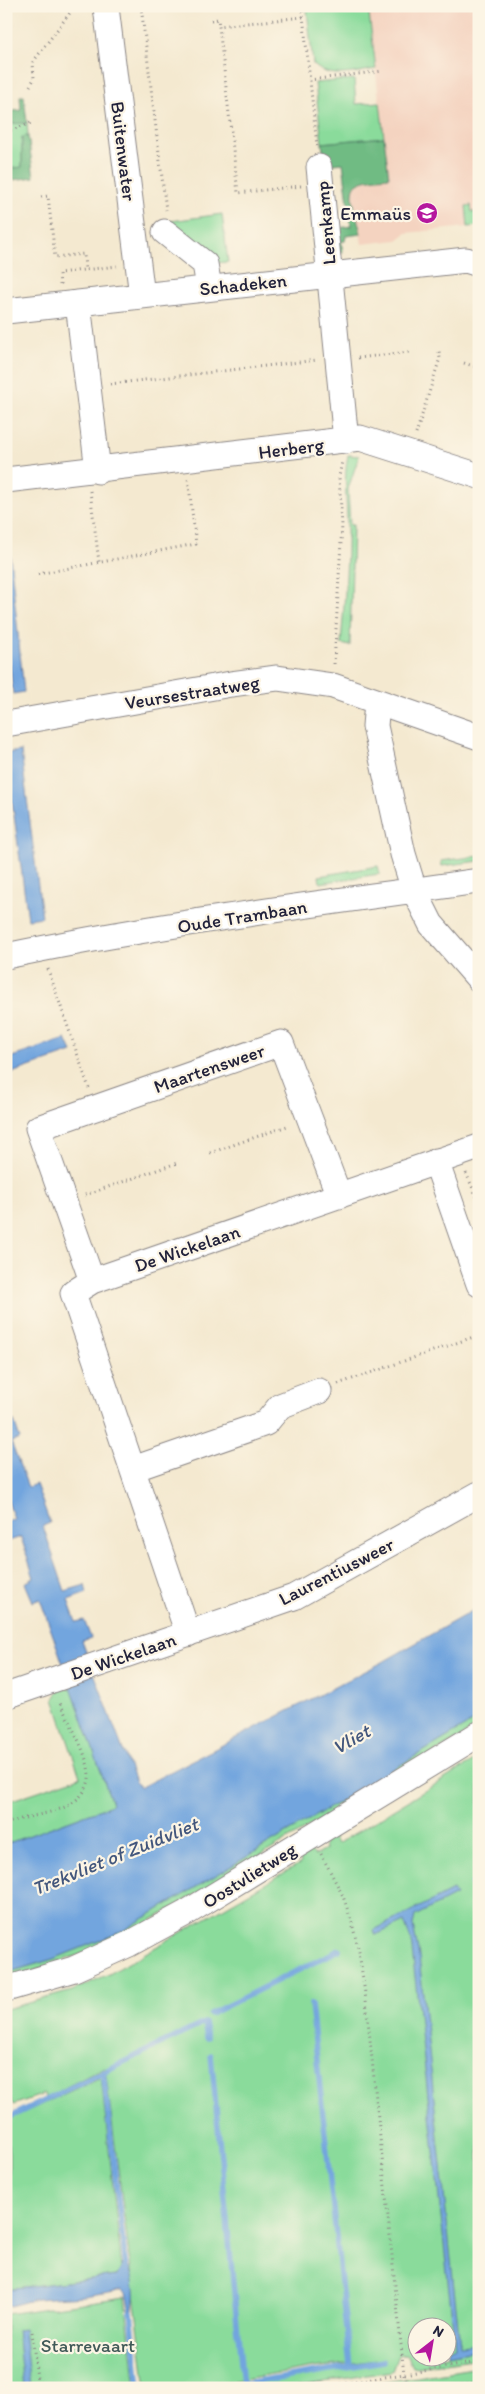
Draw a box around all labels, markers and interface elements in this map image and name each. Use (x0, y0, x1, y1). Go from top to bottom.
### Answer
street label: Buitenwater (106, 100, 141, 203)
street label: Leenkamp (310, 180, 341, 266)
school or university icon: Emmaüs (415, 201, 439, 225)
place label: Emmaüs (340, 202, 411, 225)
street label: Schadeken (198, 268, 288, 301)
street label: Herberg (257, 433, 325, 464)
street label: Veursestraatweg (123, 670, 261, 714)
street label: Oude Trambaan (176, 895, 309, 938)
street label: Maartensweer (151, 1039, 268, 1098)
street label: De Wickelaan (131, 1220, 243, 1277)
street label: Laurentiusweer (275, 1532, 398, 1610)
street label: De Wickelaan (67, 1628, 179, 1685)
water label: Vliet (328, 1717, 376, 1759)
water label: Trekvliet of Zuidvliet (28, 1811, 203, 1900)
street label: Oostvlietweg (198, 1837, 301, 1913)
north arrow (408, 2316, 458, 2366)
text: N (430, 2322, 447, 2341)
park label: Starrevaart (41, 2334, 135, 2357)

